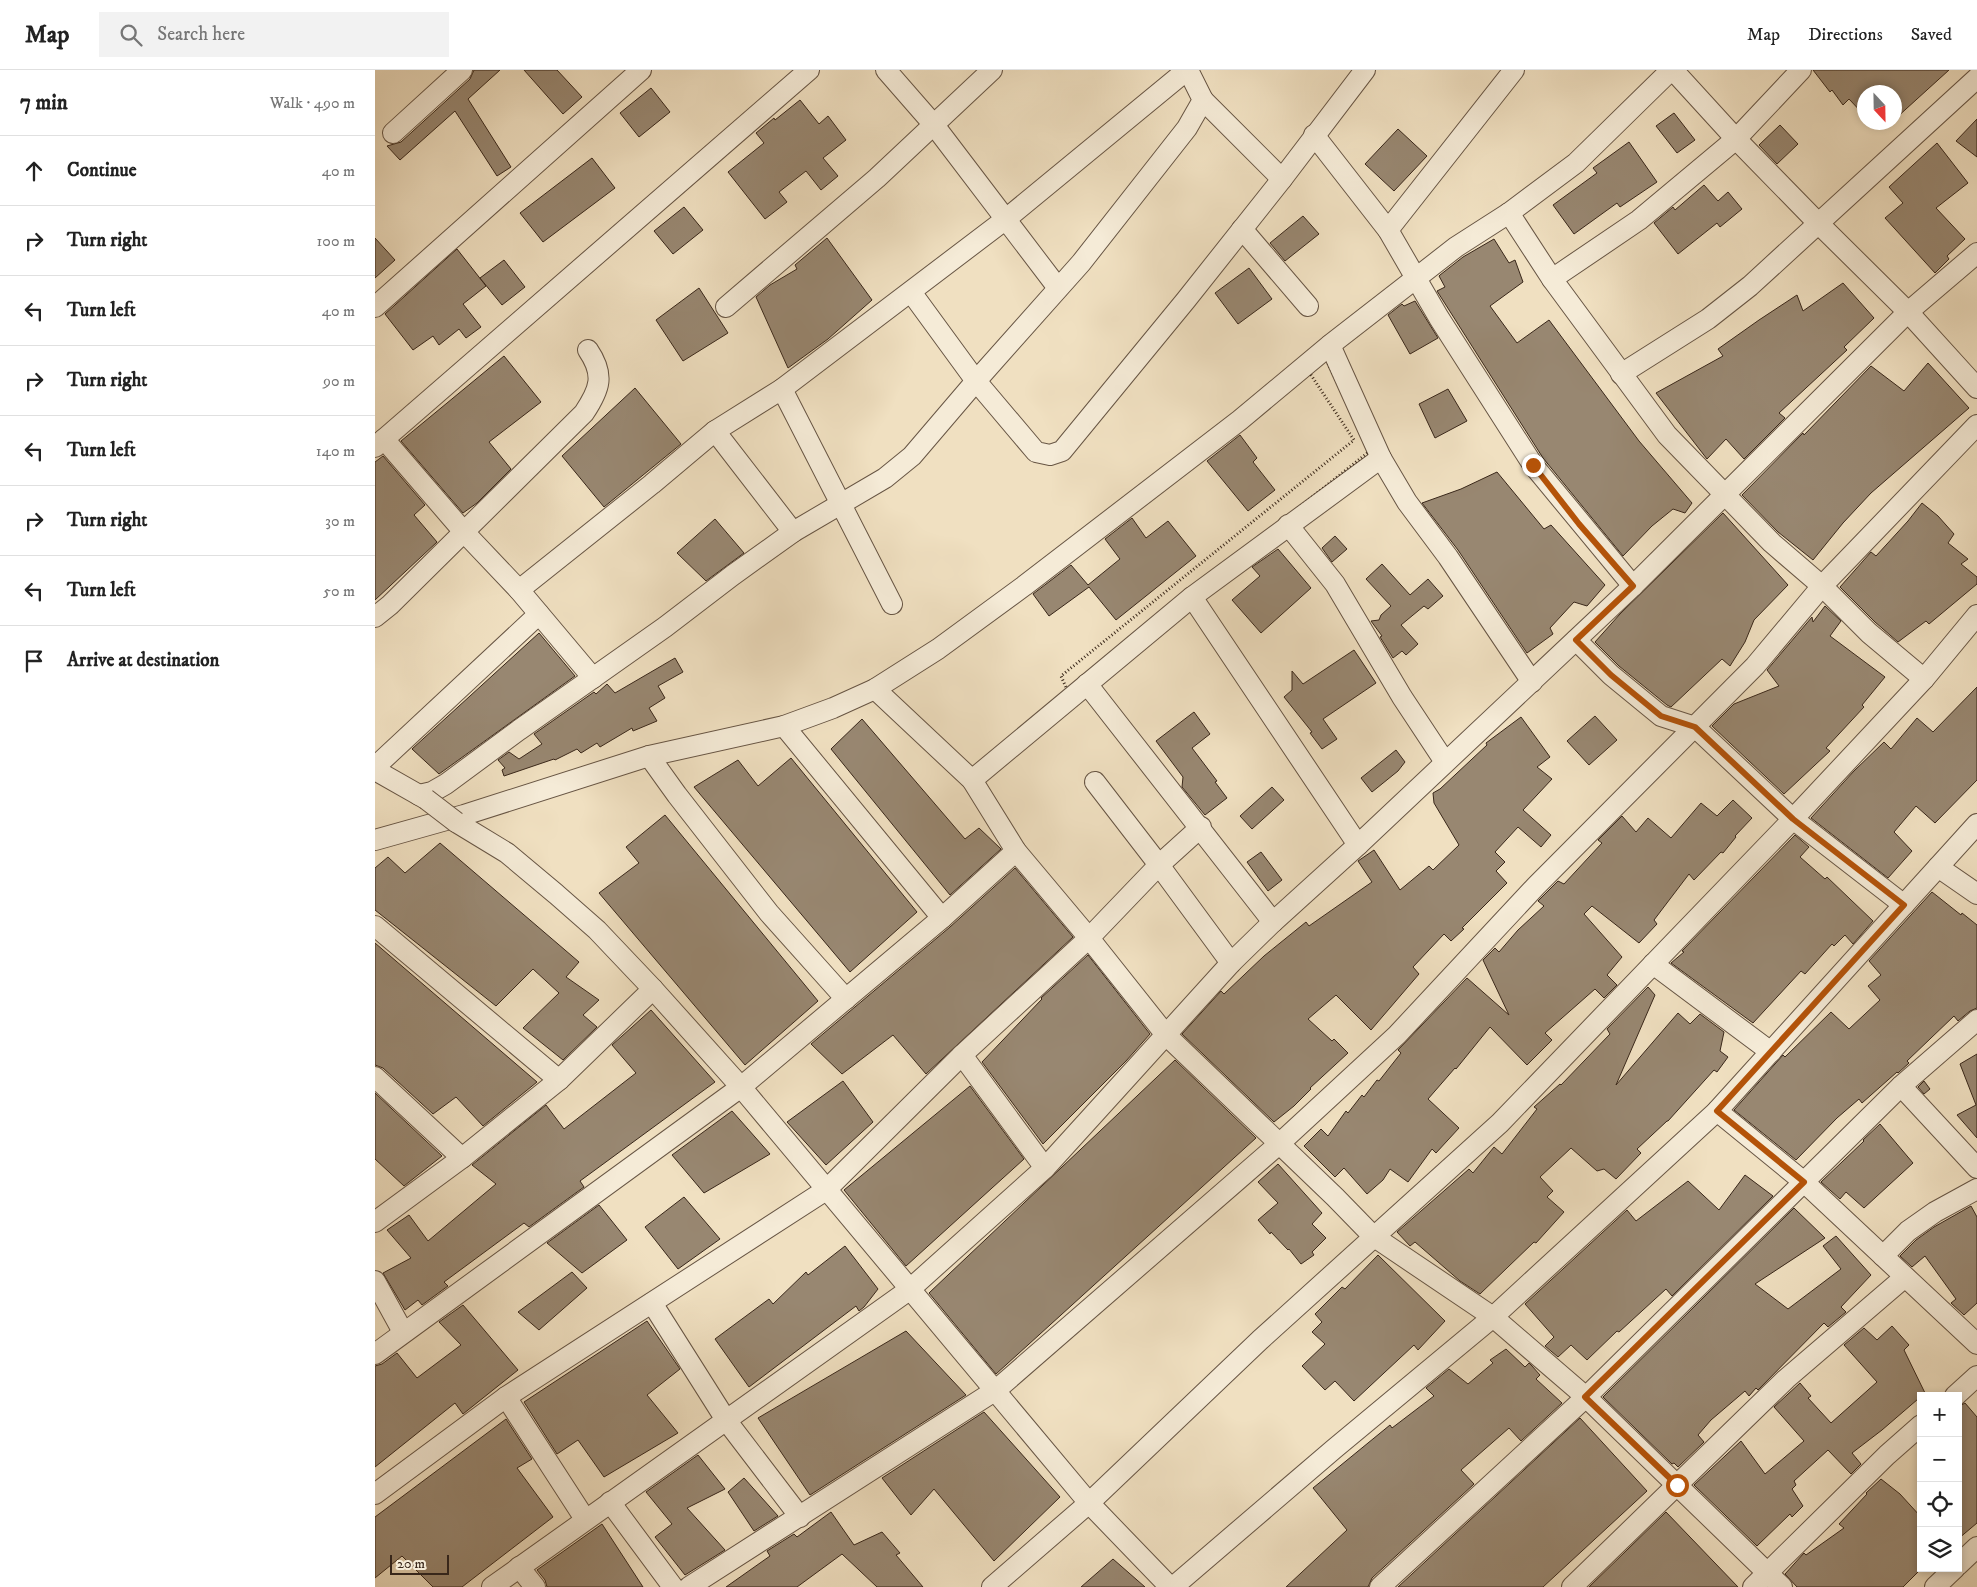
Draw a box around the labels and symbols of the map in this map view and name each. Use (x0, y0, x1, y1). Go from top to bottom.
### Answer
north arrow (1857, 85, 1902, 130)
route end (1522, 454, 1545, 477)
route start (1666, 1474, 1689, 1497)
scale bar (390, 1552, 449, 1575)

